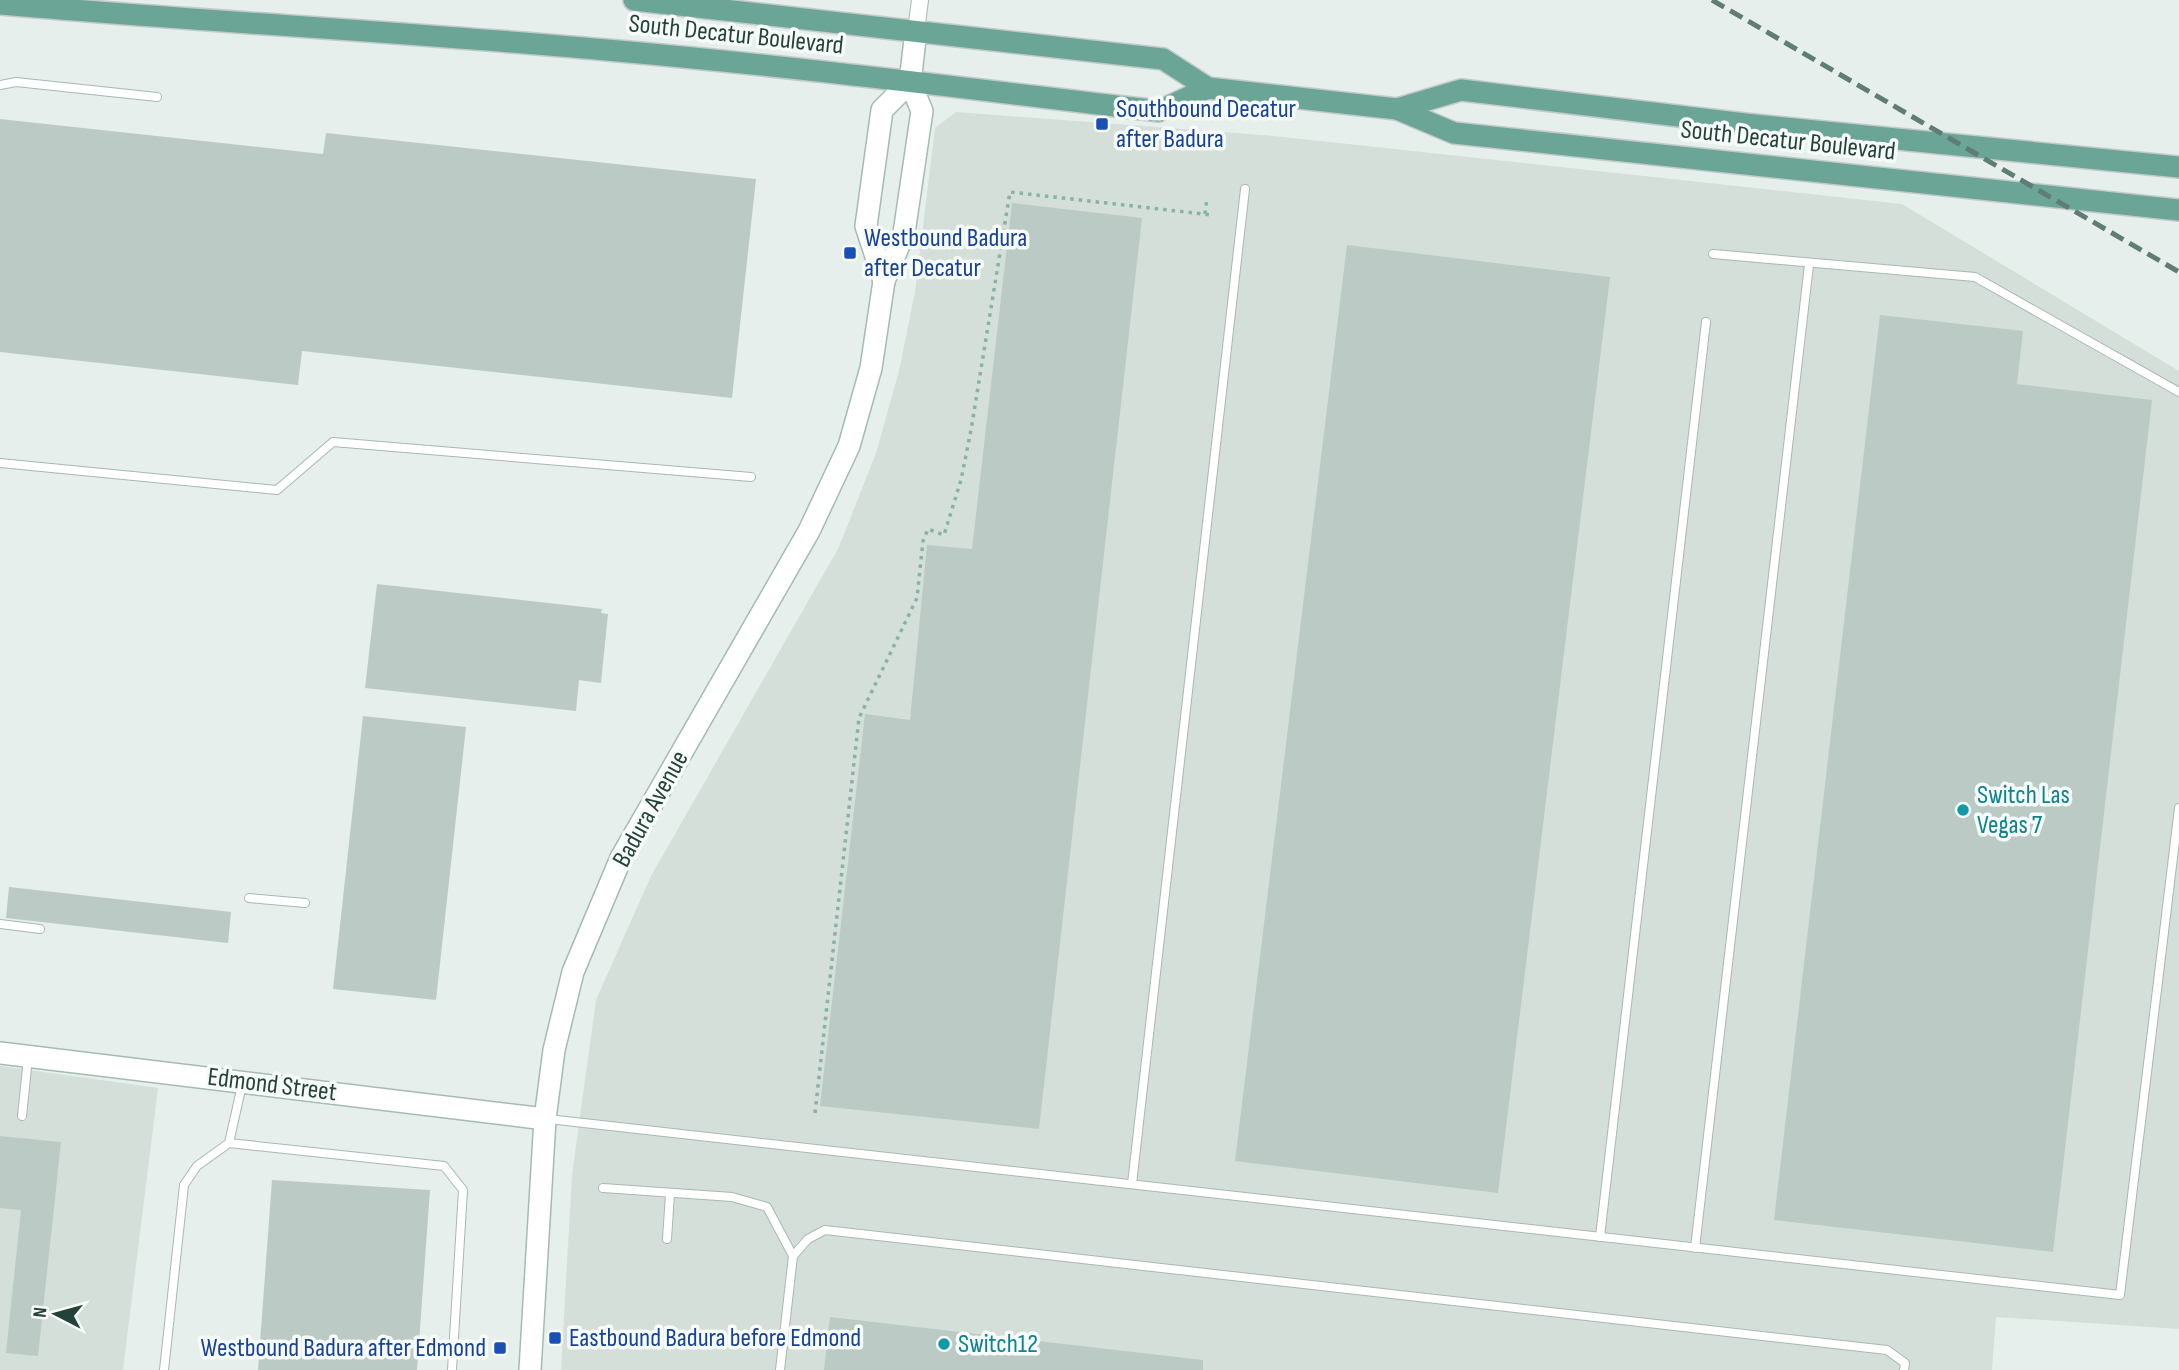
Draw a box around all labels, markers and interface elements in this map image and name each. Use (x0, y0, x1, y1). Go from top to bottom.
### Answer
street label: South Decatur Boulevard (627, 8, 845, 62)
place label: Southbound Decatur after Badura (1116, 94, 1297, 155)
street label: South Decatur Boulevard (1679, 114, 1897, 168)
marker: Southbound Decatur after Badura (1094, 116, 1110, 132)
place label: Westbound Badura after Decatur (864, 223, 1027, 284)
marker: Westbound Badura after Decatur (842, 245, 858, 261)
street label: Badura Avenue (606, 745, 696, 873)
place label: Switch Las Vegas 7 (1977, 780, 2070, 841)
marker: Switch Las Vegas 7 (1955, 802, 1971, 818)
street label: Edmond Street (206, 1062, 338, 1108)
north arrow (21, 1279, 91, 1349)
text: N (29, 1306, 53, 1319)
place label: Eastbound Badura before Edmond (569, 1323, 861, 1354)
place label: Switch12 (958, 1329, 1038, 1360)
marker: Eastbound Badura before Edmond (547, 1330, 563, 1346)
place label: Westbound Badura after Edmond (201, 1333, 486, 1364)
marker: Switch12 (936, 1336, 952, 1352)
marker: Westbound Badura after Edmond (492, 1340, 508, 1356)

